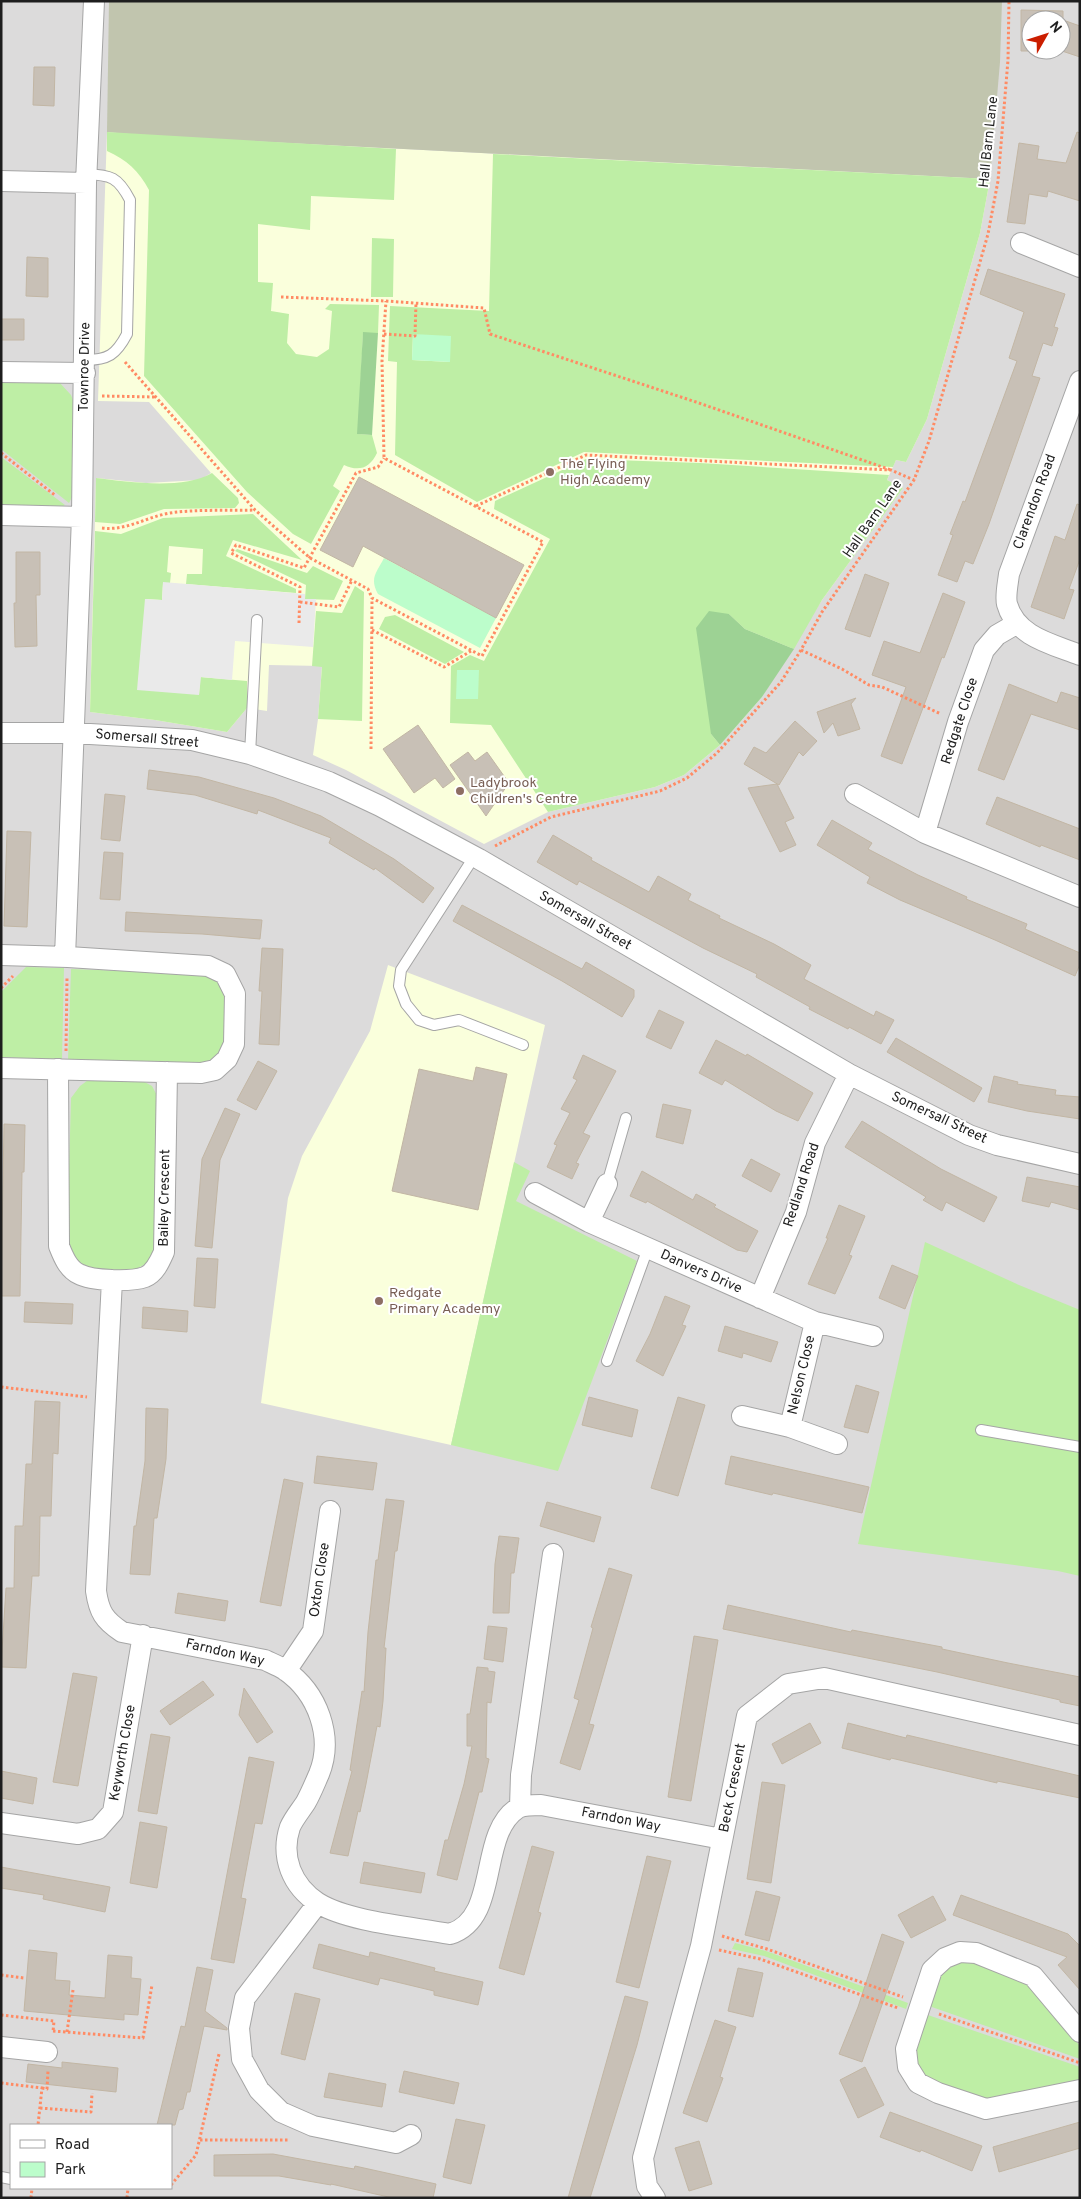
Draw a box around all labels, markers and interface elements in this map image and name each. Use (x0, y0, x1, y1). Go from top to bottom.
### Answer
north arrow (1021, 10, 1071, 60)
text: N (1045, 19, 1065, 37)
street label: Hall Barn Lane (976, 95, 1002, 189)
street label: Townroe Drive (76, 322, 94, 412)
street label: Clarendon Road (1010, 452, 1060, 552)
place label: The Flying High Academy (560, 456, 650, 489)
marker: The Flying High Academy (544, 466, 556, 478)
street label: Hall Barn Lane (840, 477, 906, 561)
street label: Redgate Close (938, 676, 982, 766)
street label: Somersall Street (95, 726, 199, 752)
place label: Ladybrook Children's Centre (470, 775, 577, 808)
marker: Ladybrook Children's Centre (454, 785, 466, 797)
street label: Somersall Street (536, 888, 634, 954)
street label: Somersall Street (888, 1088, 990, 1148)
street label: Redland Road (780, 1141, 824, 1229)
street label: Bailey Crescent (156, 1149, 174, 1247)
street label: Danvers Drive (657, 1246, 745, 1298)
place label: Redgate Primary Academy (389, 1285, 501, 1318)
marker: Redgate Primary Academy (373, 1295, 385, 1307)
street label: Nelson Close (785, 1334, 819, 1416)
street label: Oxton Close (306, 1542, 334, 1618)
street label: Farndon Way (184, 1636, 266, 1670)
street label: Keyworth Close (106, 1704, 140, 1802)
street label: Beck Crescent (716, 1742, 750, 1834)
street label: Farndon Way (580, 1804, 662, 1836)
legend (10, 2124, 172, 2189)
text: Road (55, 2136, 90, 2155)
text: Park (55, 2161, 86, 2180)

